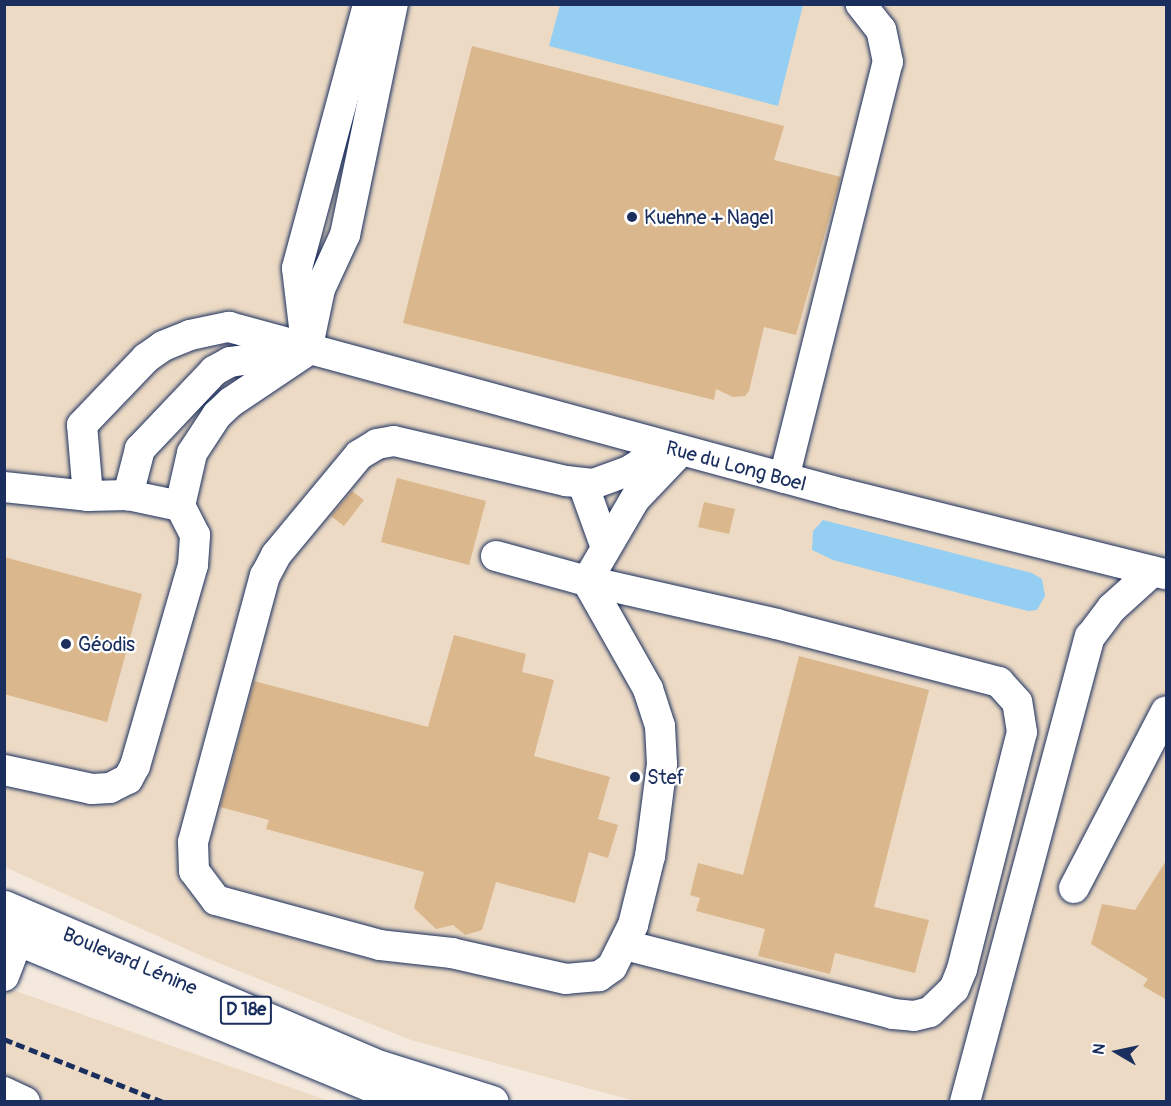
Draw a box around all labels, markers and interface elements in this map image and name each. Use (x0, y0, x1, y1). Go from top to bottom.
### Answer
place label: Kuehne + Nagel (644, 205, 774, 229)
marker: Kuehne + Nagel (625, 210, 639, 224)
street label: Rue du Long Boel (663, 436, 809, 496)
place label: Géodis (78, 632, 135, 656)
marker: Géodis (59, 637, 73, 651)
place label: Stef (647, 765, 685, 789)
marker: Stef (628, 770, 642, 784)
street label: Boulevard Lénine (59, 922, 201, 1000)
road number: D 18e (219, 995, 273, 1025)
north arrow (1087, 1022, 1147, 1082)
text: N (1088, 1042, 1110, 1056)

